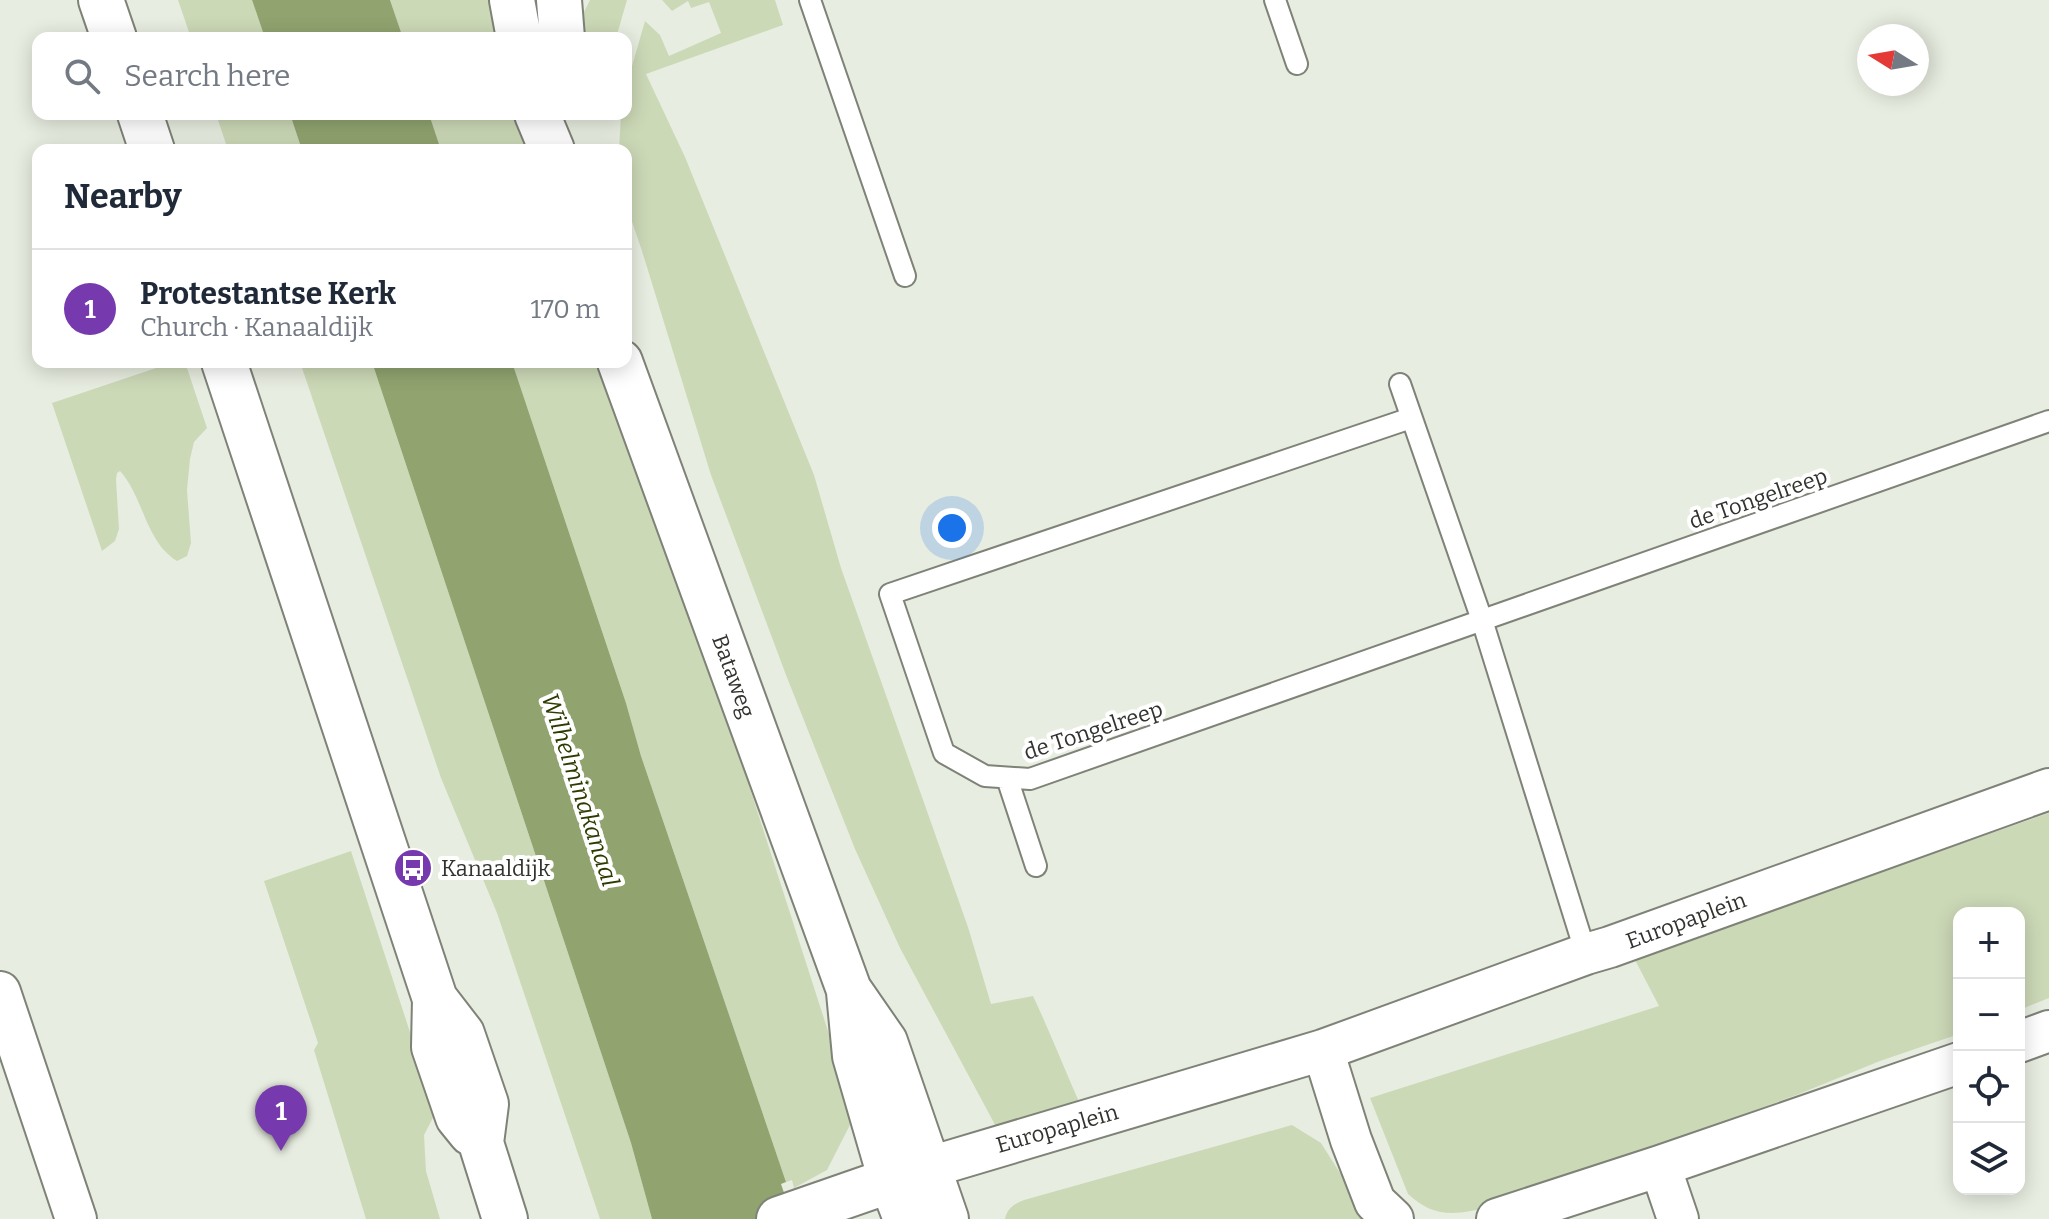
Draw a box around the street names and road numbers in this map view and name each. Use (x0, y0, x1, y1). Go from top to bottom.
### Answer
street label: de Tongelreep (1685, 462, 1831, 535)
street label: Bataweg (706, 631, 761, 721)
street label: de Tongelreep (1020, 695, 1166, 766)
street label: Europaplein (1622, 886, 1750, 955)
street label: Europaplein (993, 1098, 1121, 1159)

